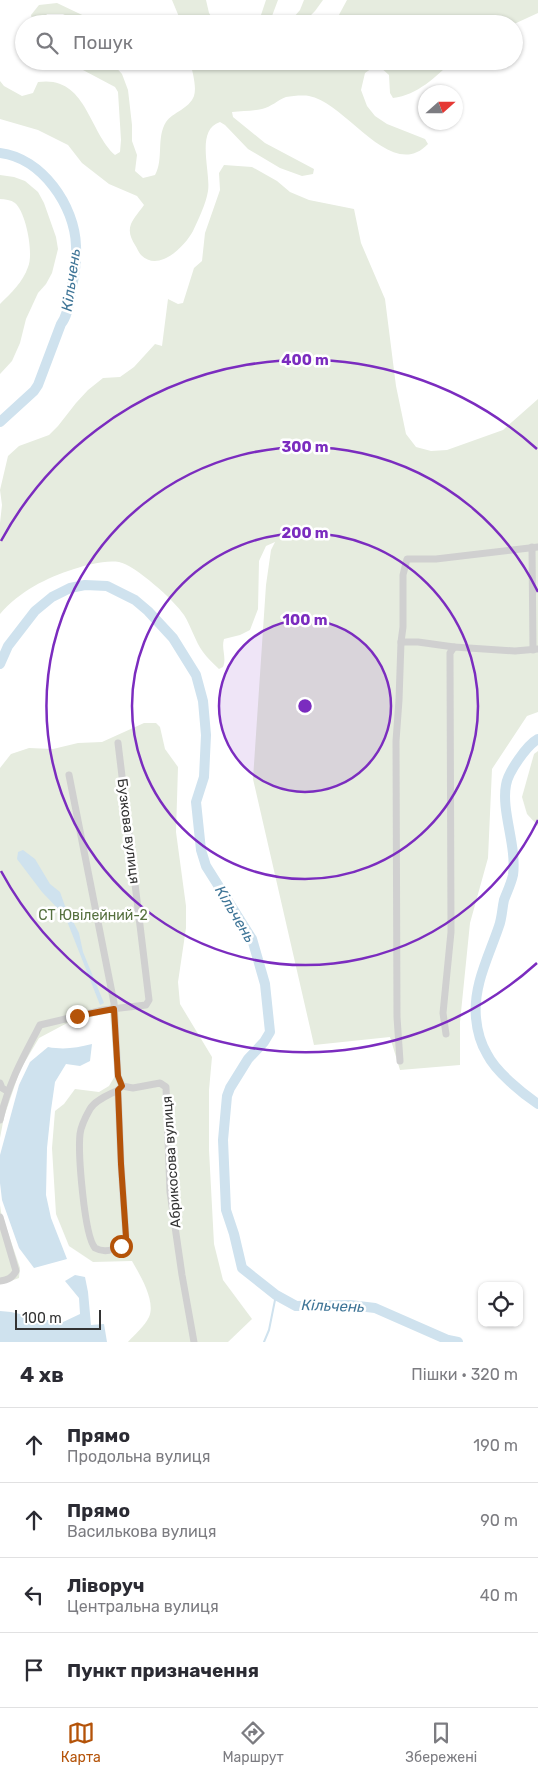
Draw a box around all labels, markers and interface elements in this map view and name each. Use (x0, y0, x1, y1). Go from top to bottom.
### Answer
search box (15, 15, 523, 70)
icon: search (33, 29, 61, 57)
text: Пошук (73, 31, 133, 54)
north arrow (418, 85, 463, 130)
water label: Кільчень (58, 247, 84, 312)
text: 400 m (281, 351, 329, 369)
text: 300 m (281, 438, 329, 456)
text: 200 m (281, 524, 329, 542)
text: 100 m (283, 611, 327, 629)
centre of rings (296, 697, 314, 715)
street label: Бузкова вулиця (114, 777, 143, 885)
water label: Кільчень (211, 882, 259, 946)
park label: СT Ювілейний-2 (38, 907, 148, 924)
route end (66, 1005, 89, 1028)
street label: Абрикосова вулиця (158, 1095, 185, 1229)
route start (110, 1235, 133, 1258)
map controls (478, 1282, 523, 1327)
button: locate (478, 1282, 523, 1327)
water label: Кільчень (301, 1296, 365, 1316)
scale bar (15, 1307, 101, 1330)
text: 100 m (22, 1310, 62, 1327)
text: 4 хв (20, 1362, 64, 1387)
text: Пішки · 320 m (411, 1365, 518, 1384)
text: Прямо (67, 1424, 130, 1447)
icon: ahead (20, 1431, 48, 1459)
text: 190 m (473, 1436, 518, 1455)
text: Продольна вулиця (67, 1447, 210, 1466)
text: Прямо (67, 1499, 130, 1522)
icon: ahead (20, 1506, 48, 1534)
text: 90 m (480, 1511, 518, 1530)
text: Василькова вулиця (67, 1522, 216, 1541)
text: Ліворуч (67, 1574, 144, 1597)
icon: left (20, 1581, 48, 1609)
text: 40 m (480, 1586, 518, 1605)
text: Центральна вулиця (67, 1597, 219, 1616)
icon: arrive (20, 1656, 48, 1684)
text: Пункт призначення (67, 1659, 259, 1682)
tab: Карта (61, 1719, 101, 1766)
tab: Маршрут (222, 1719, 284, 1766)
tab: Збережені (405, 1719, 477, 1766)

